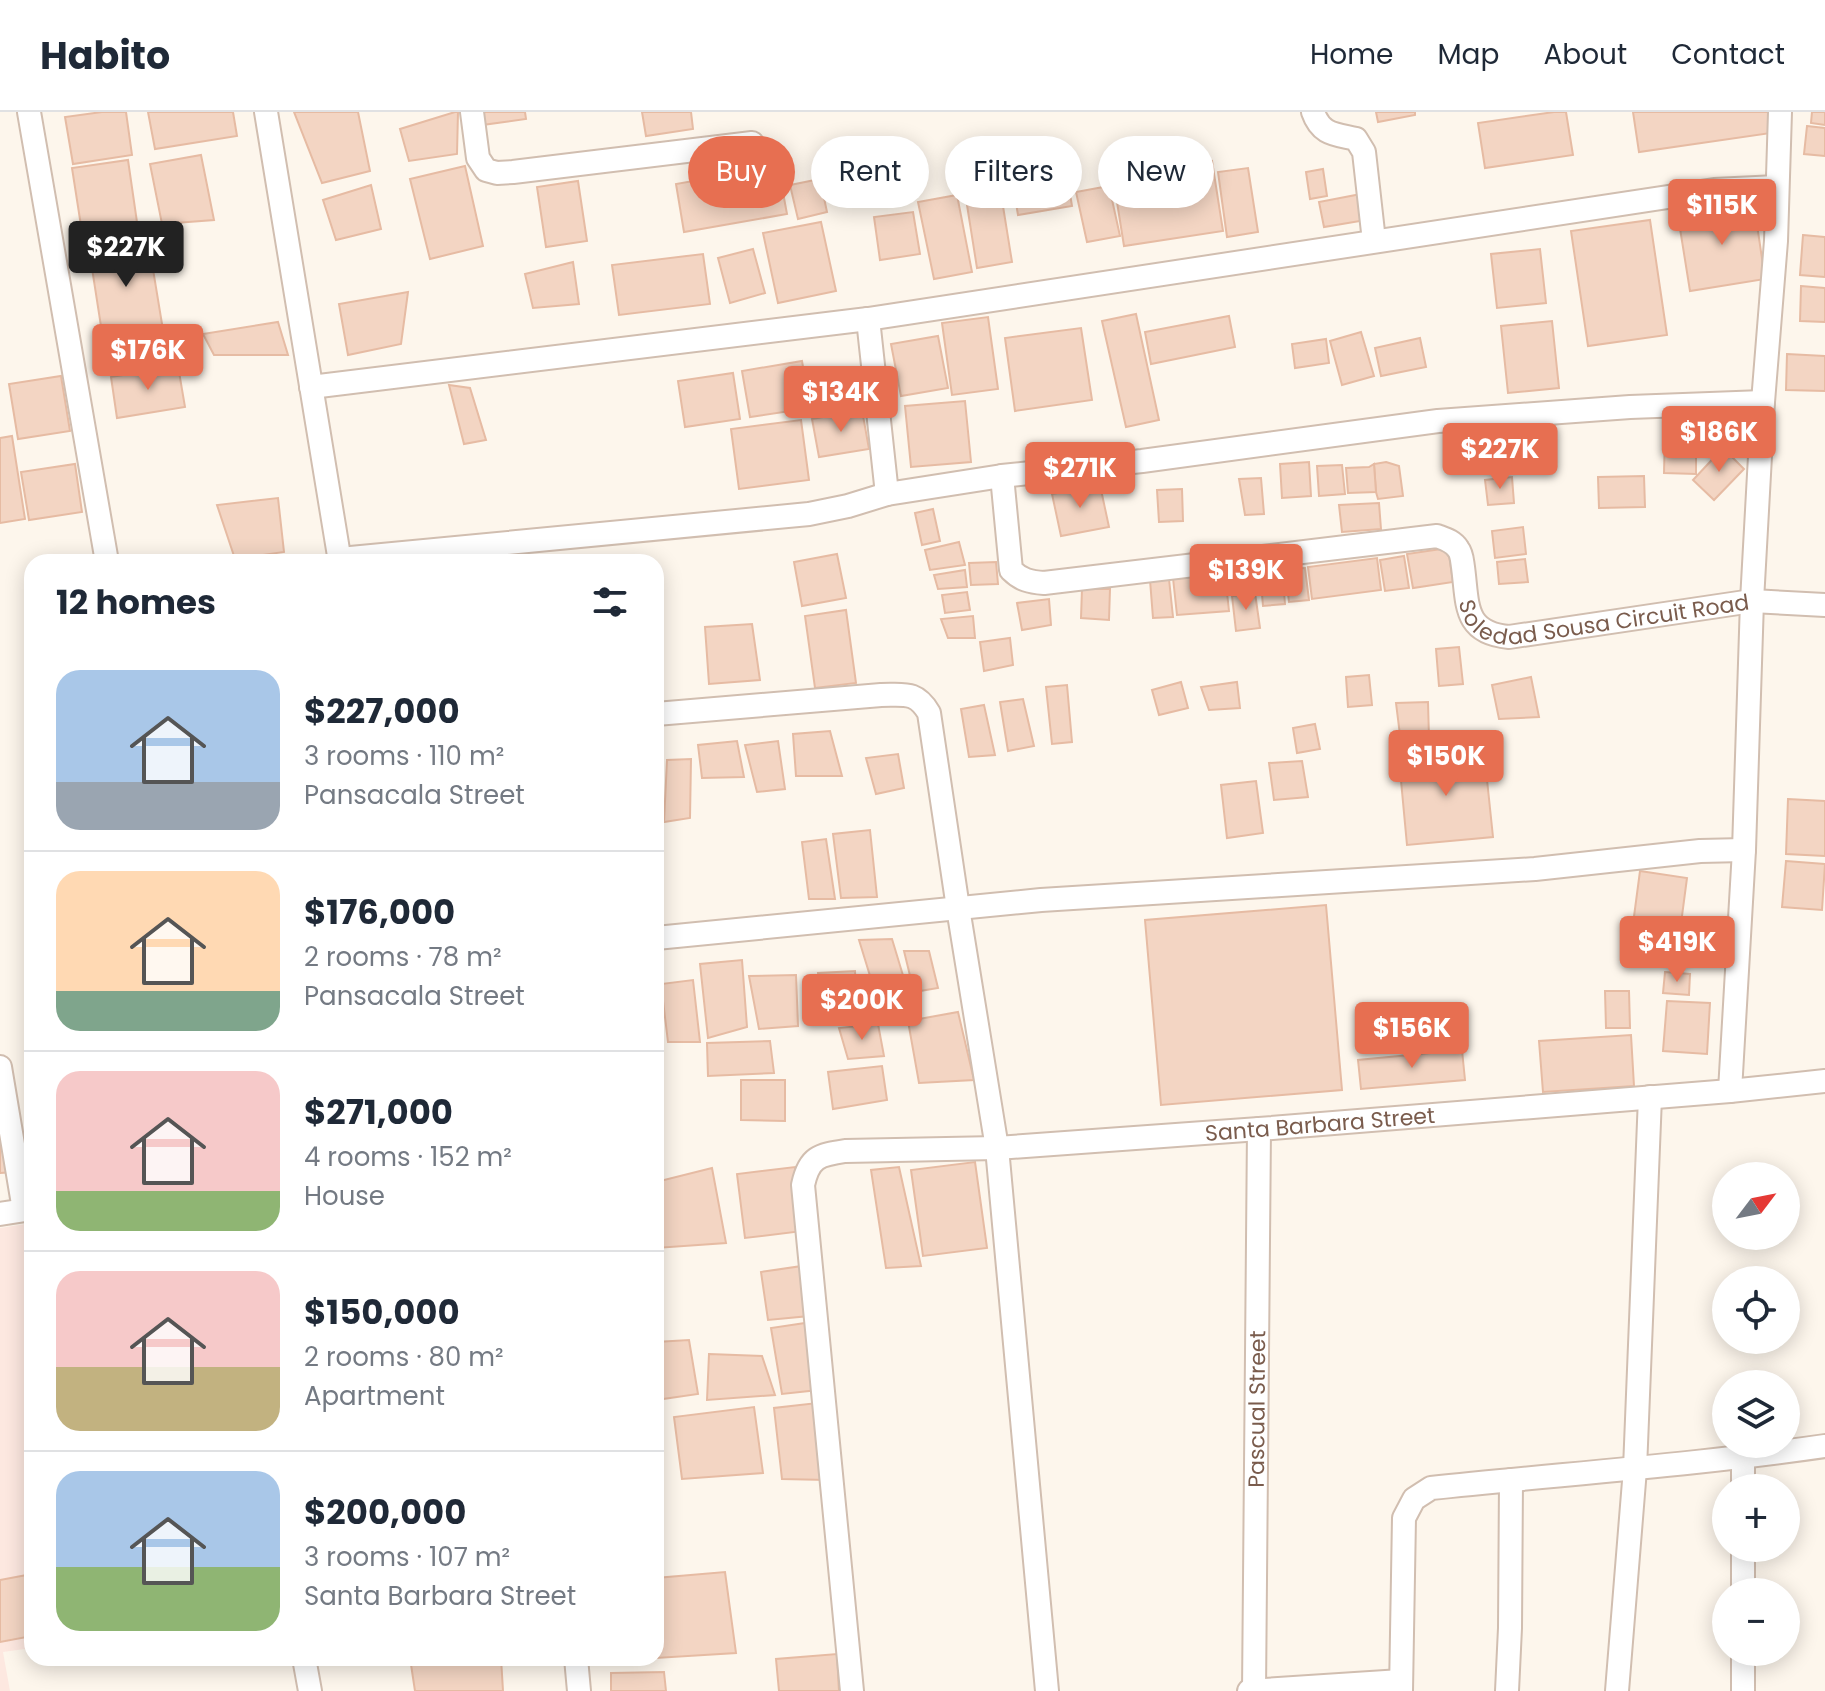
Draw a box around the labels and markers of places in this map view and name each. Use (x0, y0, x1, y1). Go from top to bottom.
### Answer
pin: $115K (1666, 179, 1778, 247)
pin: $227K (70, 221, 182, 289)
pin: $176K (92, 324, 204, 392)
pin: $134K (785, 366, 897, 434)
pin: $186K (1663, 406, 1775, 474)
pin: $227K (1444, 423, 1556, 491)
pin: $271K (1024, 442, 1136, 510)
pin: $139K (1190, 544, 1302, 612)
pin: $150K (1390, 730, 1502, 798)
pin: $419K (1621, 916, 1733, 984)
pin: $200K (806, 974, 918, 1042)
pin: $156K (1356, 1002, 1468, 1070)

